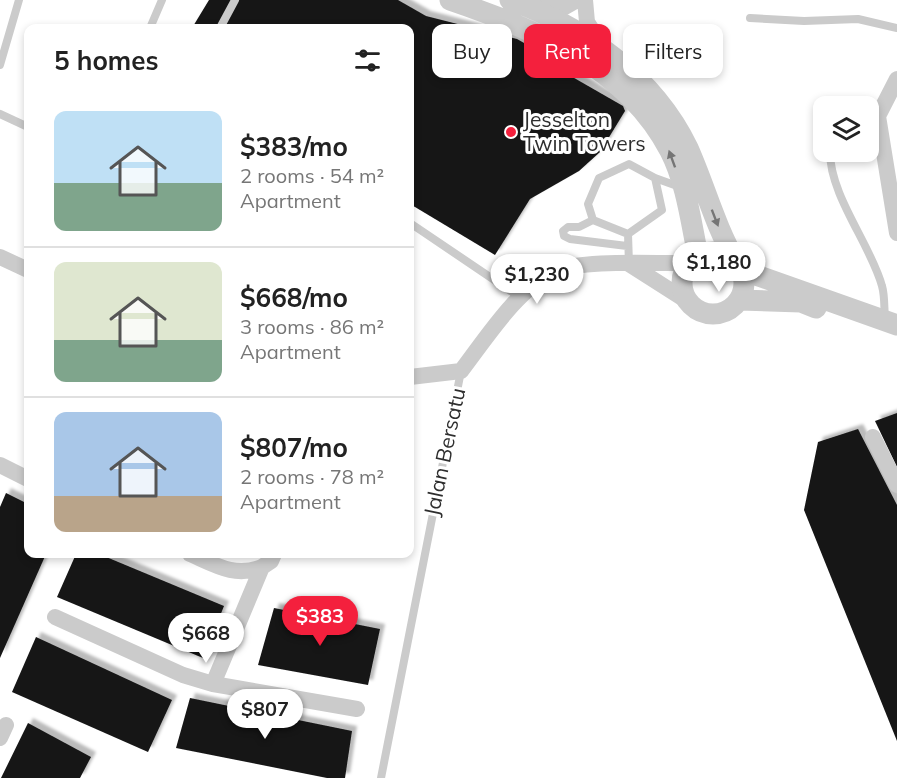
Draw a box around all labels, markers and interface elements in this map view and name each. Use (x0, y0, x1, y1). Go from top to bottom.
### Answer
chip: Buy (432, 24, 512, 78)
chip: Rent (524, 24, 611, 78)
chip: Filters (623, 24, 723, 78)
text: 5 homes (54, 44, 158, 77)
icon: filters (351, 44, 384, 77)
map controls (813, 96, 879, 162)
button: layers (813, 96, 879, 162)
place label: Jesselton Twin Towers (523, 106, 646, 156)
marker: Jesselton Twin Towers (504, 125, 518, 139)
text: $383/mo (240, 130, 348, 163)
icon: home (102, 135, 174, 207)
one-way arrow (667, 150, 677, 168)
text: 2 rooms · 54 m² (240, 163, 384, 188)
text: Apartment (240, 188, 341, 213)
one-way arrow (710, 209, 720, 227)
pin: $1,180 (670, 242, 768, 293)
text: $1,180 (687, 249, 751, 274)
pin: $1,230 (488, 254, 586, 305)
text: $1,230 (505, 261, 569, 286)
text: $668/mo (240, 281, 348, 314)
icon: home (102, 286, 174, 358)
text: 3 rooms · 86 m² (240, 314, 384, 339)
text: Apartment (240, 339, 341, 364)
street label: Jalan Bersatu (418, 385, 470, 518)
text: $807/mo (240, 431, 348, 464)
icon: home (102, 436, 174, 508)
text: 2 rooms · 78 m² (240, 464, 384, 489)
text: Apartment (240, 489, 341, 514)
pin: $383 (284, 596, 356, 647)
text: $383 (296, 603, 344, 628)
pin: $668 (170, 613, 242, 664)
text: $668 (182, 620, 230, 645)
pin: $807 (229, 689, 301, 740)
text: $807 (241, 696, 289, 721)

